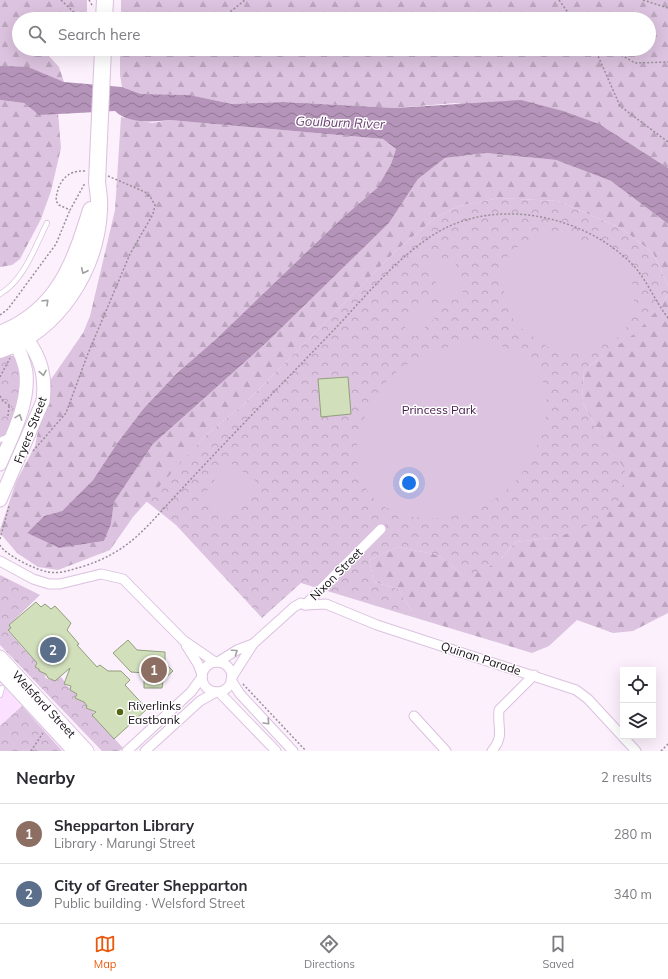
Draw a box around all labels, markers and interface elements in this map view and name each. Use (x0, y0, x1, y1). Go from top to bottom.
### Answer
search box (12, 12, 656, 56)
icon: search (26, 23, 48, 45)
text: Search here (58, 25, 140, 44)
water label: Goulburn River (295, 112, 386, 132)
one-way arrow (81, 266, 89, 274)
one-way arrow (41, 300, 49, 307)
one-way arrow (38, 370, 47, 376)
street label: Fryers Street (10, 394, 50, 466)
park label: Princess Park (402, 402, 477, 417)
one-way arrow (14, 414, 22, 421)
your location (399, 473, 419, 493)
street label: Nixon Street (307, 545, 365, 603)
pin: 2 (40, 635, 66, 665)
street label: Quinan Parade (439, 638, 523, 678)
one-way arrow (231, 650, 238, 657)
pin: 1 (141, 655, 167, 685)
street label: Welsford Street (9, 667, 79, 741)
map controls (620, 667, 656, 739)
button: locate (620, 667, 656, 703)
place label: Riverlinks Eastbank (128, 698, 181, 727)
button: layers (620, 703, 656, 739)
marker: Riverlinks Eastbank (115, 707, 125, 717)
one-way arrow (262, 717, 270, 725)
text: Nearby (16, 767, 75, 788)
text: 2 results (601, 769, 652, 785)
text: Shepparton Library (54, 816, 194, 835)
text: 1 (25, 826, 33, 842)
text: 280 m (614, 826, 652, 842)
text: Library · Marungi Street (54, 835, 195, 851)
text: City of Greater Shepparton (54, 876, 248, 895)
text: 2 (25, 886, 33, 902)
text: 340 m (614, 886, 652, 902)
text: Public building · Welsford Street (54, 895, 245, 911)
tab: Map (94, 933, 116, 971)
tab: Directions (304, 933, 355, 971)
tab: Saved (542, 933, 574, 971)

